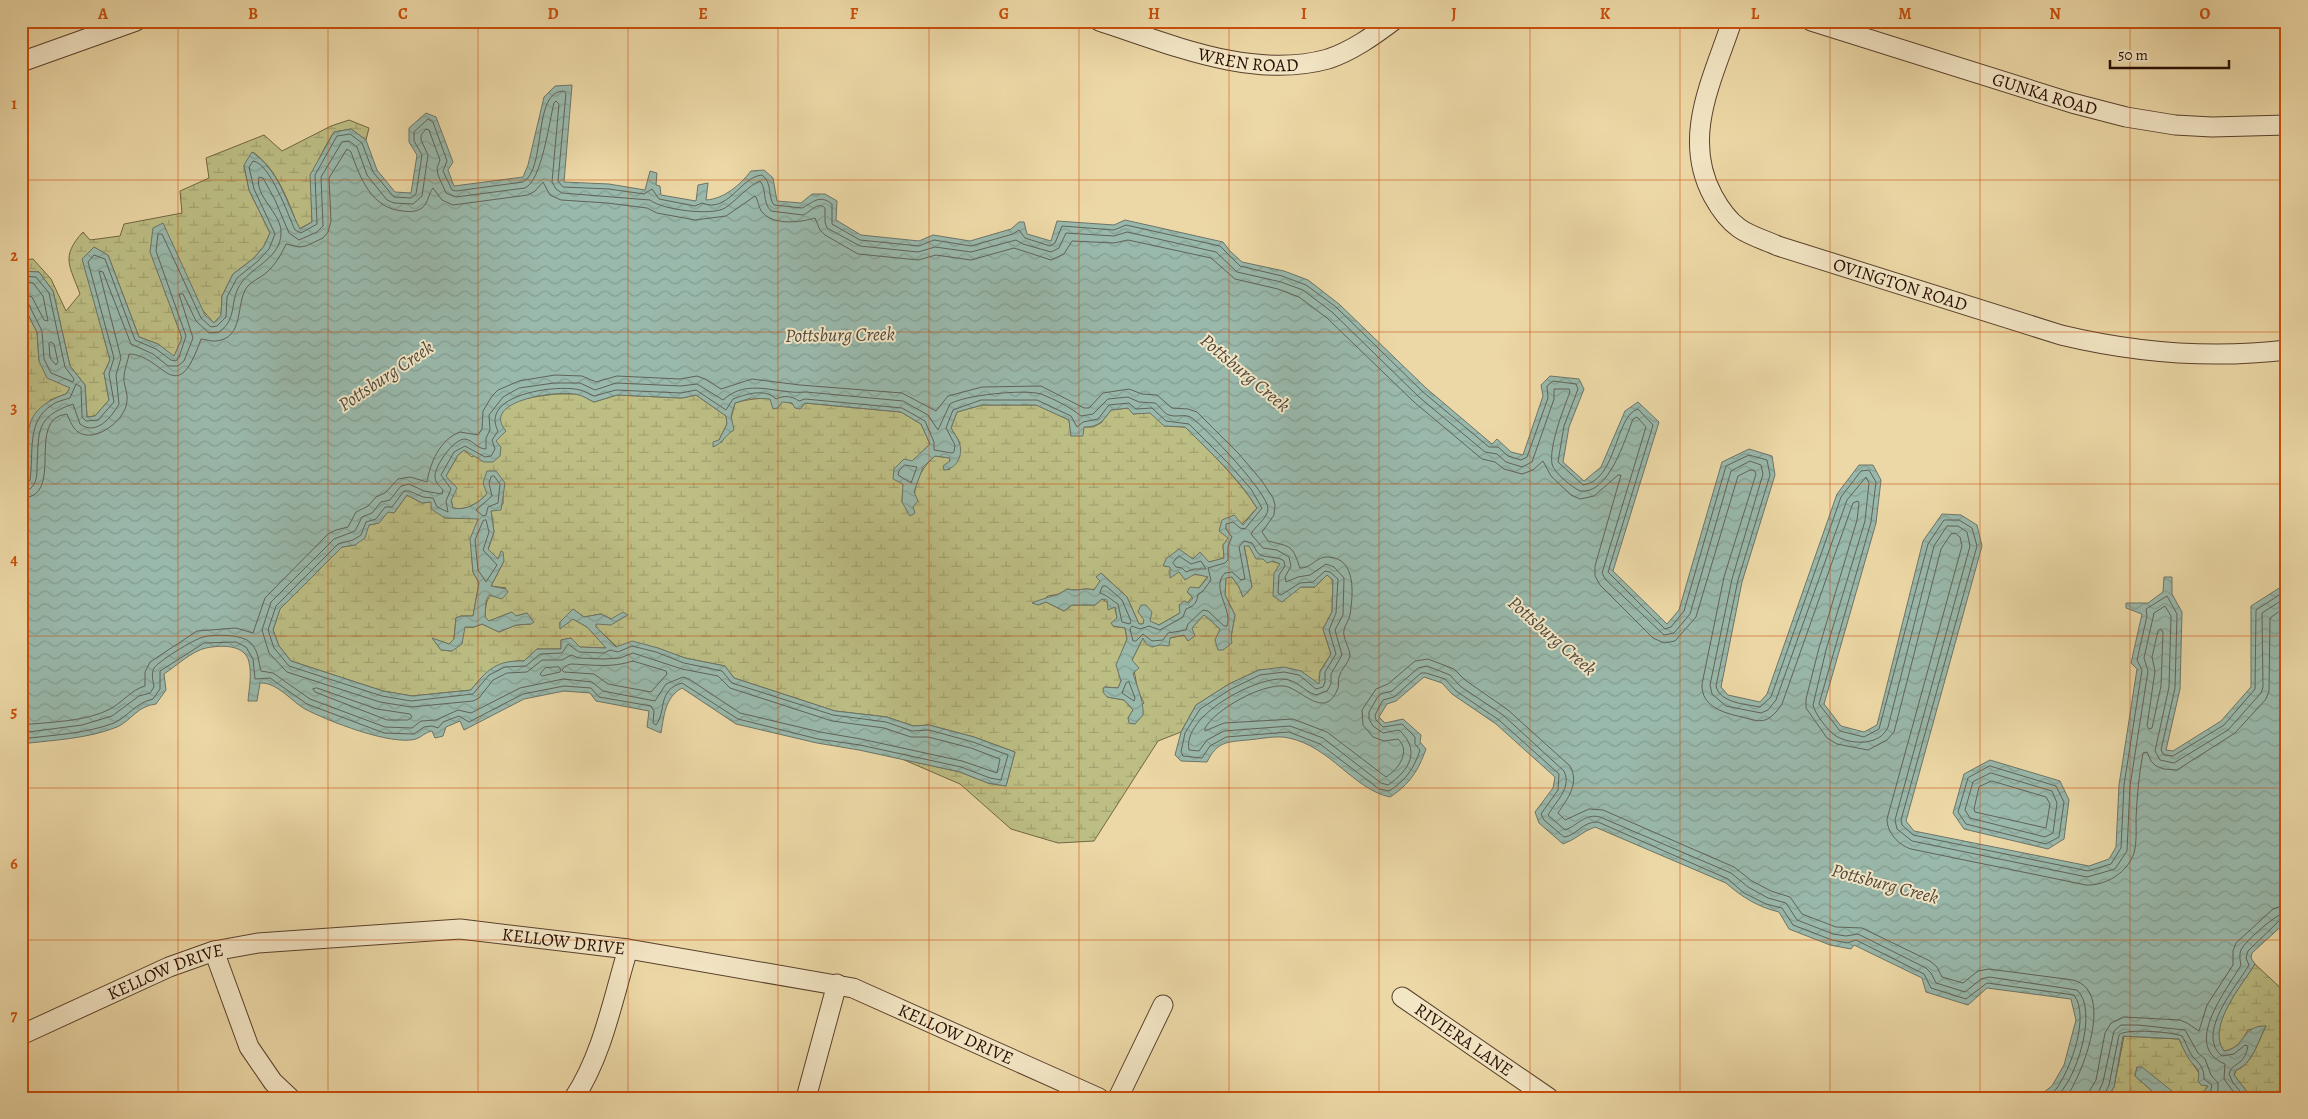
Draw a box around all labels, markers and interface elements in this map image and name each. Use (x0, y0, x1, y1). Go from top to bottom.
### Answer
text: A (97, 3, 109, 25)
text: B (248, 3, 258, 25)
text: C (398, 3, 408, 25)
text: D (547, 3, 559, 25)
text: E (698, 3, 708, 25)
text: F (850, 3, 859, 25)
text: G (999, 3, 1009, 25)
text: H (1148, 3, 1160, 25)
text: I (1301, 3, 1307, 25)
text: J (1451, 3, 1457, 25)
text: K (1600, 3, 1611, 25)
text: L (1751, 3, 1760, 25)
text: M (1898, 3, 1912, 25)
text: N (2049, 3, 2061, 25)
text: O (2200, 3, 2211, 25)
scale bar (2110, 38, 2229, 70)
street label: WREN ROAD (1194, 41, 1299, 77)
text: 50 m (2118, 45, 2148, 65)
street label: GUNKA ROAD (1989, 67, 2100, 121)
text: 1 (11, 93, 17, 115)
text: 2 (10, 245, 18, 267)
street label: OVINGTON ROAD (1830, 252, 1970, 317)
water label: Pottsburg Creek (785, 321, 895, 349)
water label: Pottsburg Creek (1195, 328, 1295, 418)
water label: Pottsburg Creek (333, 335, 439, 417)
text: 3 (11, 397, 18, 419)
text: 4 (10, 549, 18, 571)
water label: Pottsburg Creek (1502, 590, 1602, 682)
text: 5 (11, 701, 18, 723)
text: 6 (10, 853, 18, 875)
water label: Pottsburg Creek (1829, 857, 1941, 911)
street label: KELLOW DRIVE (500, 922, 626, 961)
street label: KELLOW DRIVE (103, 938, 225, 1006)
street label: RIVIERA LANE (1410, 997, 1518, 1082)
street label: KELLOW DRIVE (894, 998, 1017, 1070)
text: 7 (11, 1005, 18, 1027)

